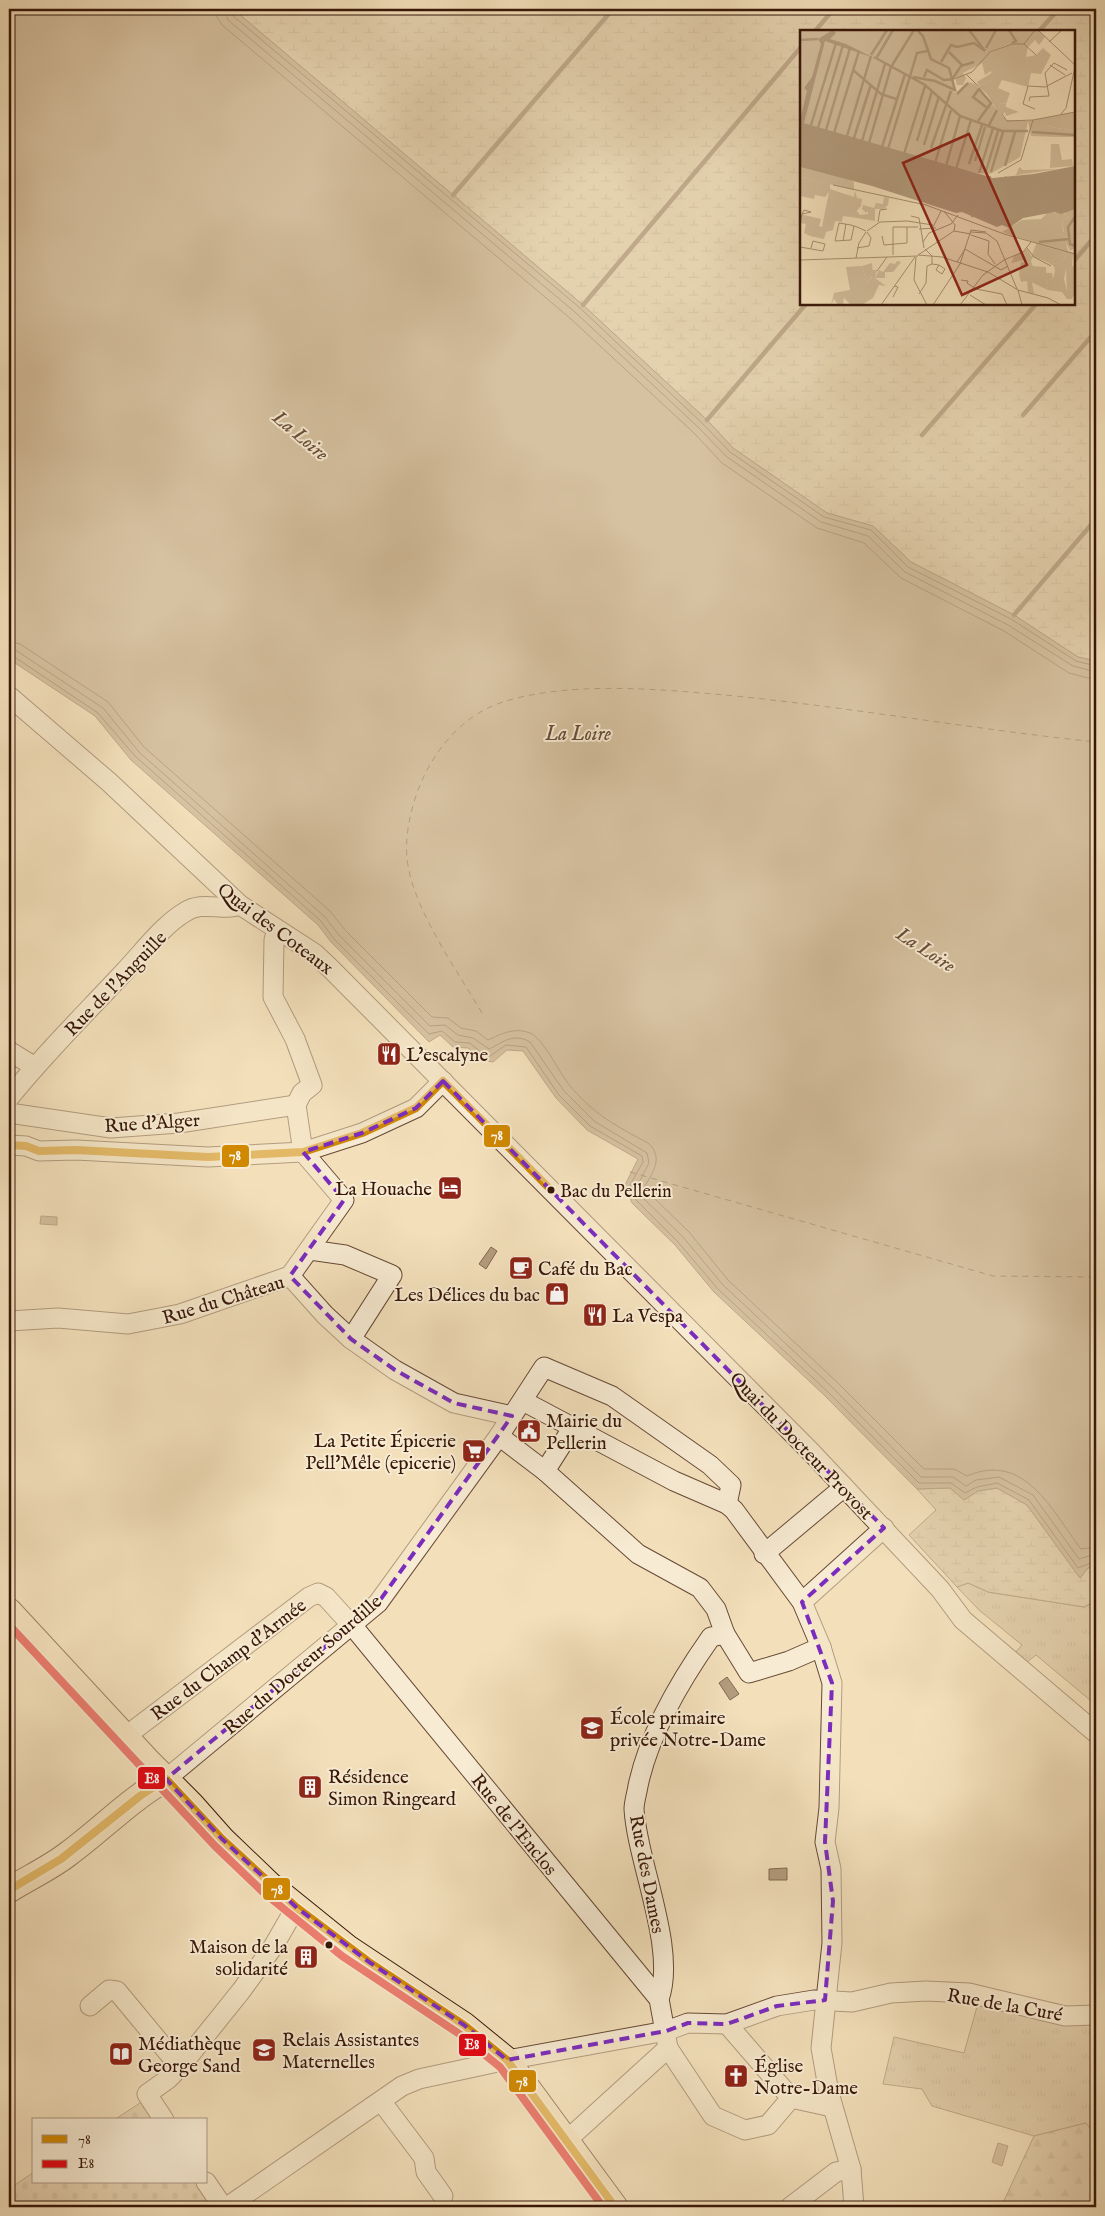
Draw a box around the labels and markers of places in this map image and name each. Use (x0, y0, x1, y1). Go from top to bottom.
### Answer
restaurant icon: L'escalyne (376, 1041, 402, 1067)
place label: L'escalyne (406, 1044, 488, 1068)
hotel icon: La Houache (437, 1175, 463, 1201)
place label: La Houache (335, 1178, 432, 1202)
place label: Bac du Pellerin (560, 1181, 672, 1204)
marker: Bac du Pellerin (546, 1185, 556, 1195)
cafe icon: Café du Bac (508, 1255, 534, 1281)
place label: Café du Bac (538, 1258, 633, 1282)
shop icon: Les Délices du bac (544, 1281, 570, 1307)
place label: Les Délices du bac (394, 1284, 540, 1308)
restaurant icon: La Vespa (582, 1302, 608, 1328)
place label: La Vespa (612, 1305, 684, 1329)
place label: Mairie du Pellerin (546, 1410, 622, 1456)
public building icon: Mairie du Pellerin (516, 1418, 542, 1444)
place label: La Petite Épicerie Pell'Mêle (epicerie) (305, 1429, 456, 1476)
supermarket icon: La Petite Épicerie Pell'Mêle (epicerie) (461, 1438, 487, 1464)
place label: École primaire privée Notre-Dame (610, 1706, 766, 1753)
school or university icon: École primaire privée Notre-Dame (579, 1715, 605, 1741)
place label: Résidence Simon Ringeard (328, 1766, 457, 1812)
building icon: Résidence Simon Ringeard (297, 1774, 323, 1800)
place label: Maison de la solidarité (189, 1936, 289, 1982)
unlabelled marker (324, 1940, 334, 1950)
building icon: Maison de la solidarité (293, 1944, 319, 1970)
place label: Relais Assistantes Maternelles (282, 2029, 419, 2075)
place label: Médiathèque George Sand (138, 2033, 241, 2079)
school or university icon: Relais Assistantes Maternelles (251, 2037, 277, 2063)
library icon: Médiathèque George Sand (108, 2041, 134, 2067)
place label: Église Notre-Dame (754, 2054, 858, 2101)
church icon: Église Notre-Dame (723, 2063, 749, 2089)

